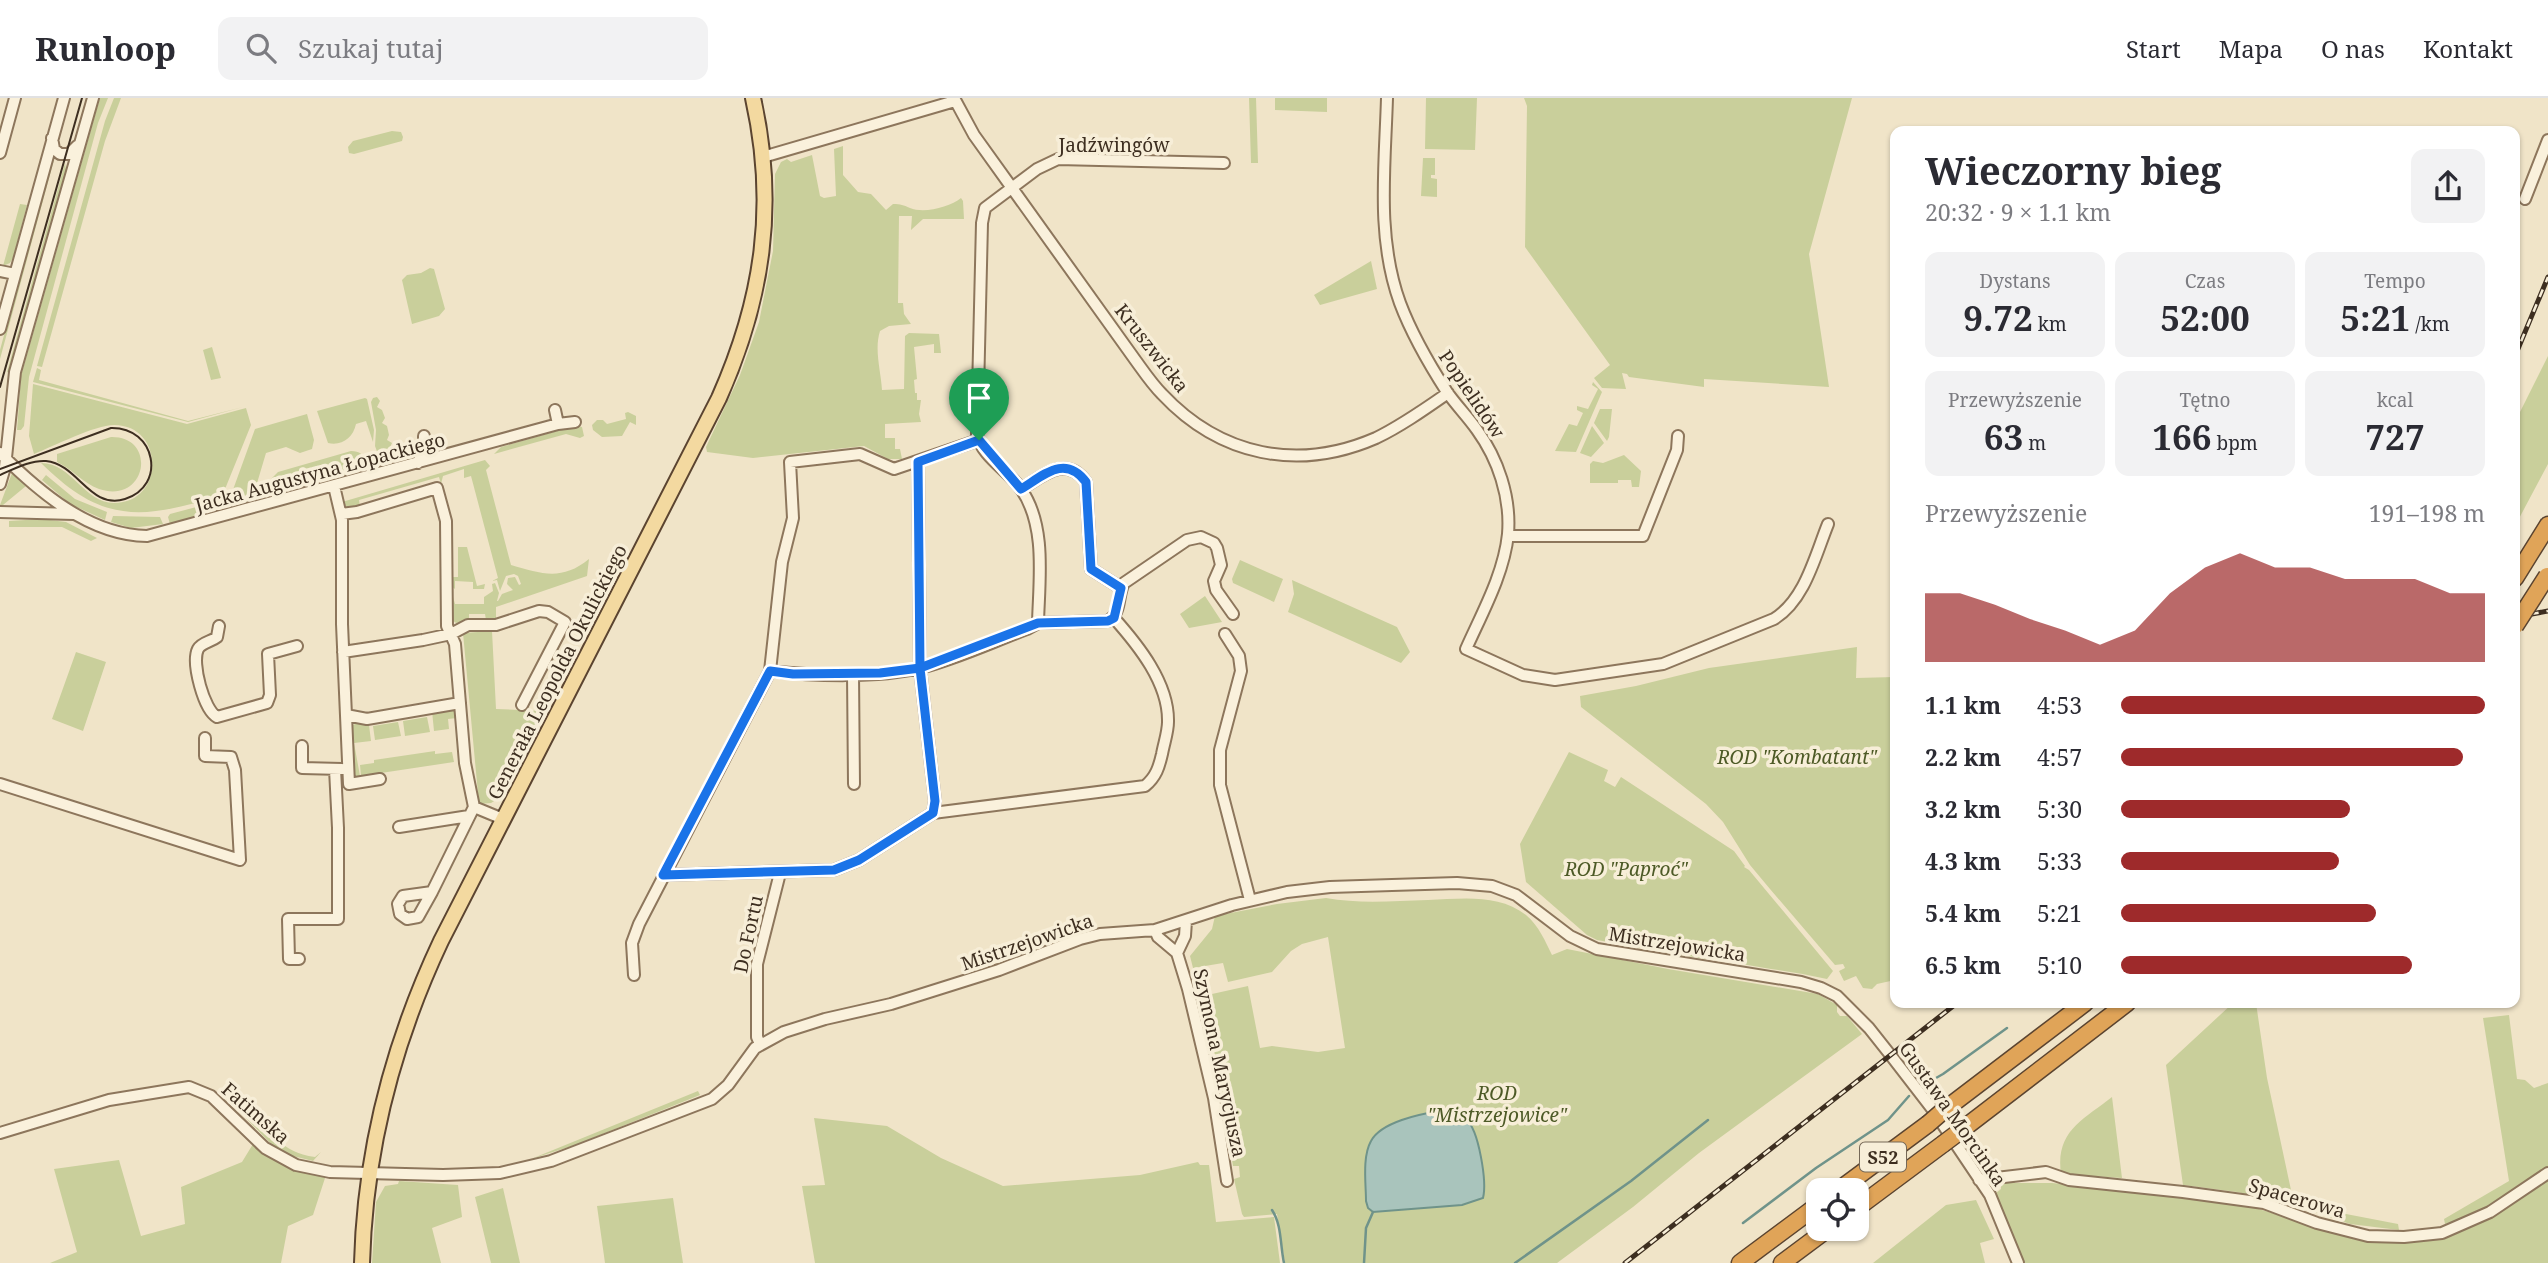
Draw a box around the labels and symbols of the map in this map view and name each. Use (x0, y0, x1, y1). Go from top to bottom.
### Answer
street label: Jadźwingów (1057, 132, 1170, 158)
street label: Kruszwicka (1109, 298, 1195, 398)
street label: Popielidów (1433, 345, 1511, 444)
pin (949, 368, 1009, 440)
street label: Jacka Augustyna Łopackiego (191, 426, 448, 518)
street label: Generała Leopolda Okulickiego (481, 540, 633, 804)
park label: ROD "Kombatant" (1716, 744, 1878, 770)
park label: ROD "Paproć" (1564, 856, 1689, 882)
street label: Do Fortu (727, 893, 769, 975)
street label: Mistrzejowicka (957, 907, 1097, 977)
street label: Mistrzejowicka (1607, 920, 1747, 968)
street label: Szymona Marycjusza (1187, 966, 1253, 1160)
street label: Gustawa Morcinka (1893, 1037, 2013, 1191)
street label: Fatimska (216, 1076, 296, 1150)
park label: ROD "Mistrzejowice" (1427, 1080, 1568, 1128)
road number: S52 (1860, 1142, 1906, 1172)
street label: Spacerowa (2246, 1172, 2348, 1224)

